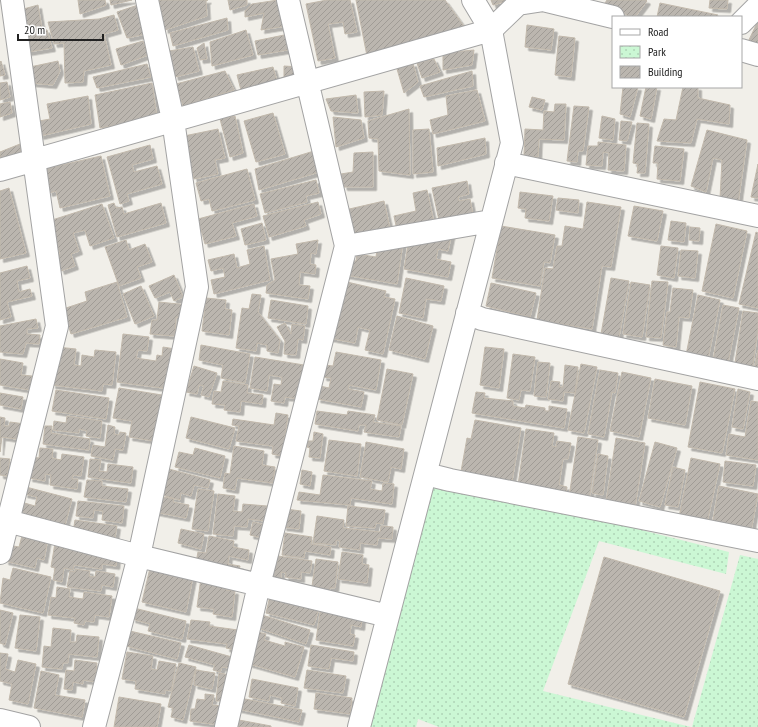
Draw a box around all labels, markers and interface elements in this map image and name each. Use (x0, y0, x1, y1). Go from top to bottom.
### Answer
scale bar (18, 16, 103, 42)
legend (612, 16, 742, 88)
text: 20 m (24, 22, 45, 37)
text: Road (648, 24, 668, 39)
text: Park (648, 44, 666, 59)
text: Building (648, 64, 683, 79)

